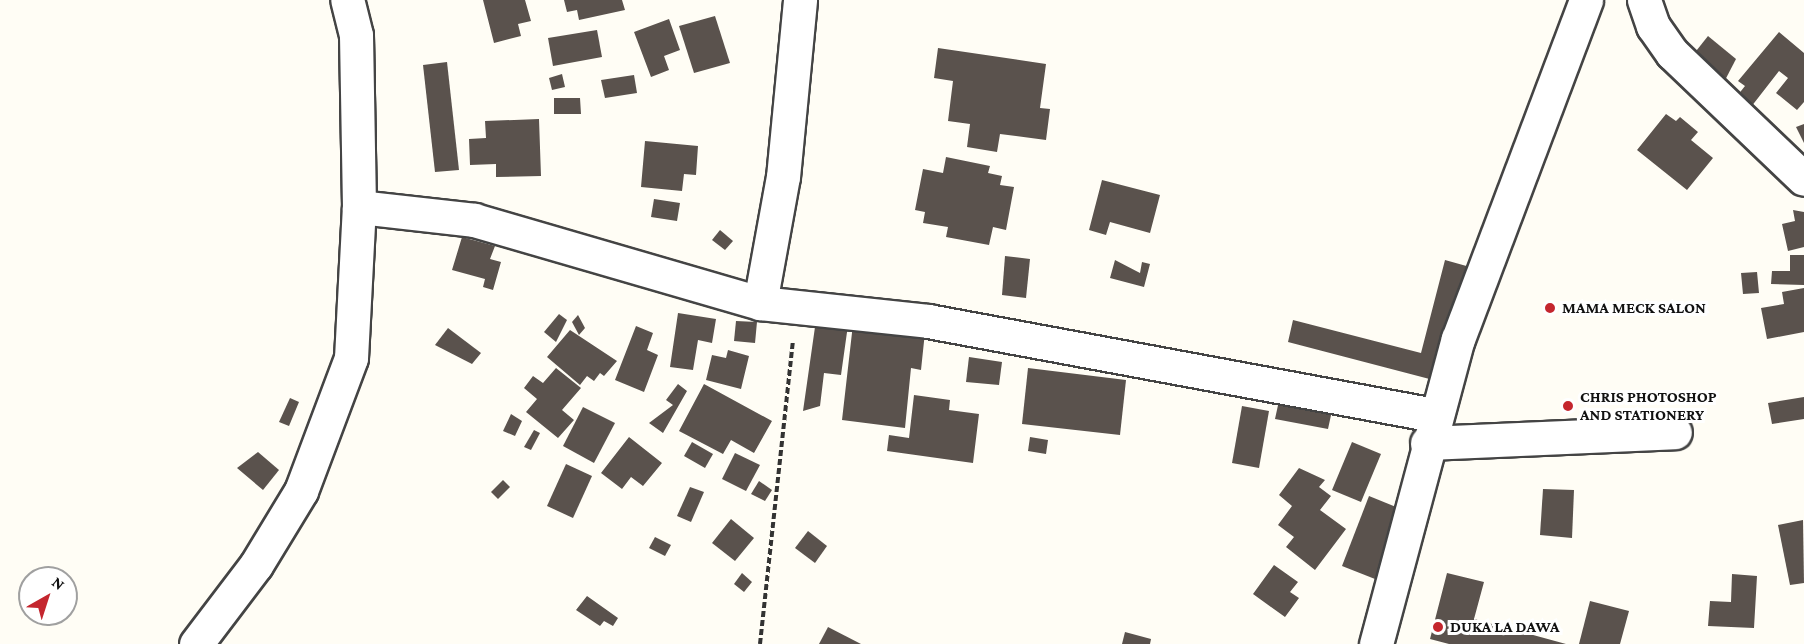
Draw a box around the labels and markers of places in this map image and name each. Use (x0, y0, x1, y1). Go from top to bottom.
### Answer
place label: MAMA MECK SALON (1562, 298, 1706, 318)
marker: MAMA MECK SALON (1543, 301, 1557, 315)
place label: CHRIS PHOTOSHOP AND STATIONERY (1580, 387, 1717, 425)
marker: CHRIS PHOTOSHOP AND STATIONERY (1561, 399, 1575, 413)
place label: DUKA LA DAWA (1450, 617, 1560, 637)
marker: DUKA LA DAWA (1431, 620, 1445, 634)

